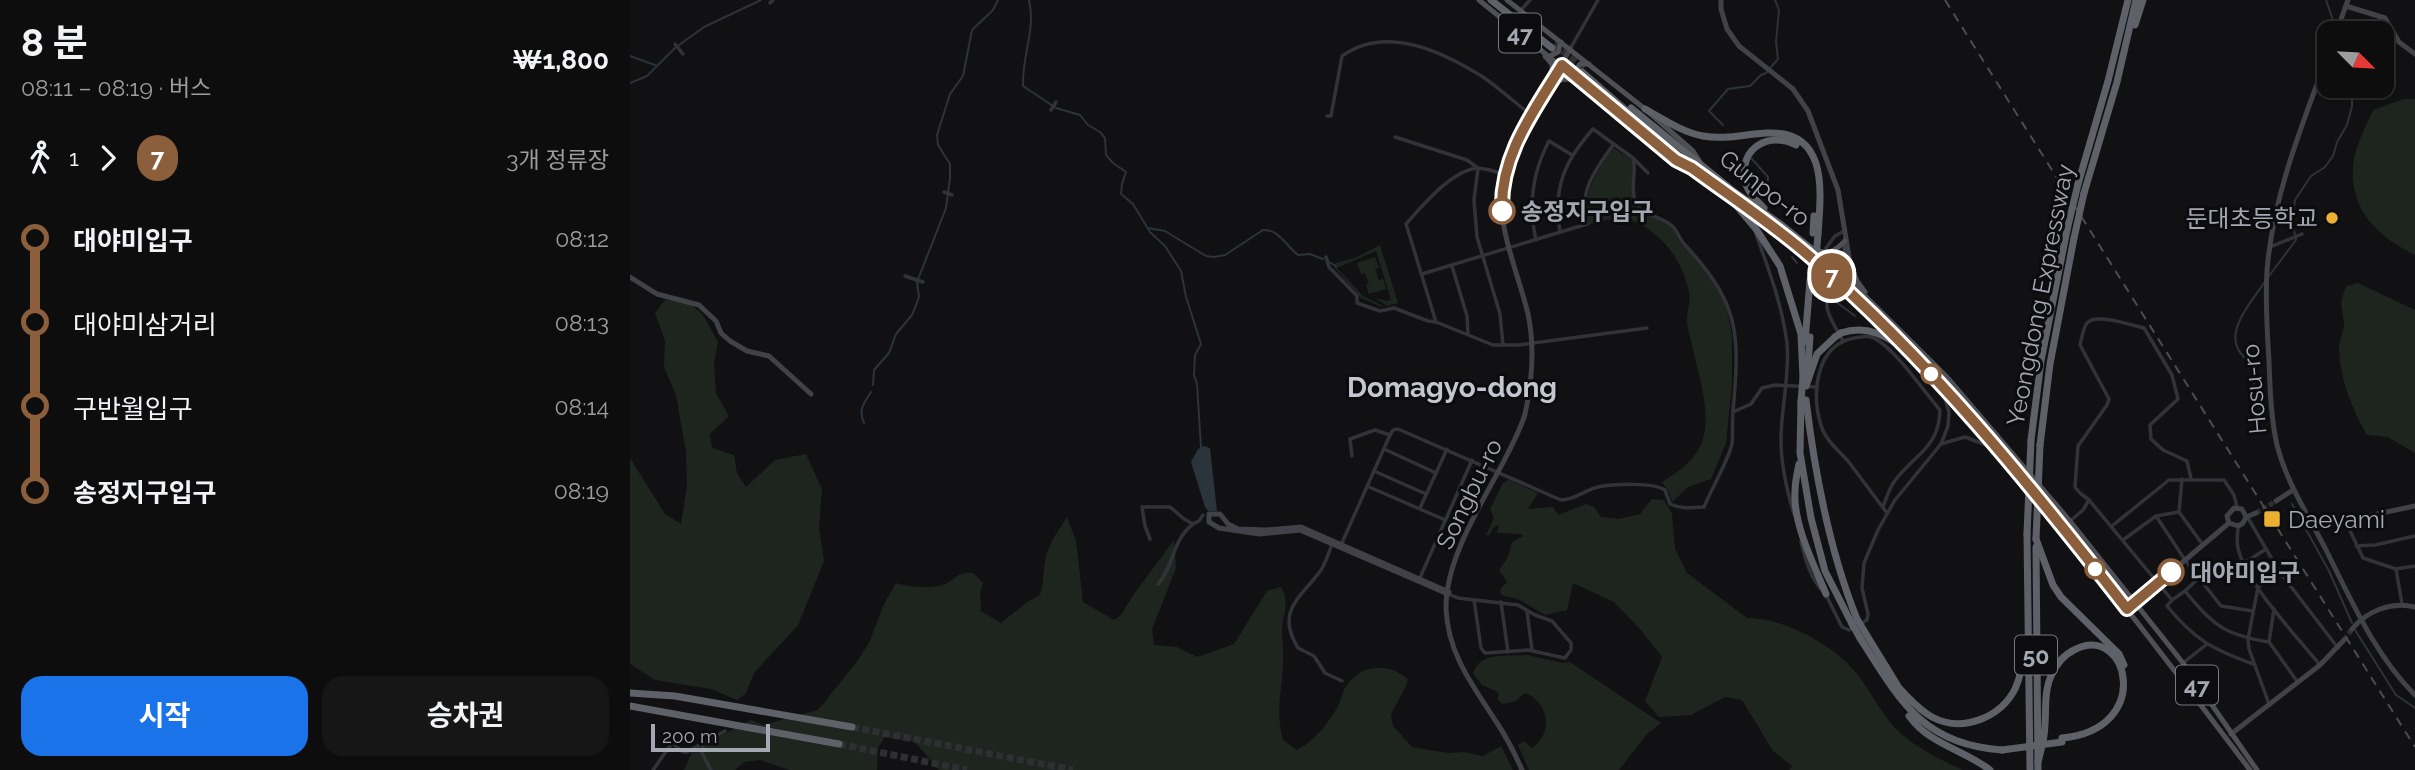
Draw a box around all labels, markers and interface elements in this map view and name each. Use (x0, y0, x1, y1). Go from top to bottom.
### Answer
road number: 47 (1499, 14, 1541, 52)
text: 8 분 (21, 20, 88, 65)
north arrow (2317, 21, 2394, 98)
map controls (2317, 21, 2394, 98)
text: ₩1,800 (513, 45, 609, 75)
text: 08:11 – 08:19 · 버스 (21, 74, 211, 101)
icon: walk (21, 139, 59, 177)
icon: forward (89, 139, 127, 177)
text: 7 (151, 143, 164, 172)
text: 1 (69, 144, 79, 171)
street label: Gunpo-ro (1714, 144, 1816, 232)
text: 3개 정류장 (506, 146, 609, 173)
street label: Yeongdong Expressway (2000, 162, 2080, 428)
place label: 송정지구입구 (1521, 197, 1653, 226)
marker: 송정지구입구 (1489, 198, 1515, 224)
place label: 둔대초등학교 (2186, 204, 2318, 233)
marker: 둔대초등학교 (2324, 210, 2340, 226)
text: 08:12 (555, 225, 609, 252)
text: 대야미입구 (73, 226, 193, 256)
line badge: 7 (1809, 253, 1855, 299)
text: 7 (1825, 261, 1839, 290)
text: 08:13 (555, 309, 609, 336)
text: 대야미삼거리 (73, 310, 217, 340)
street label: Hosu-ro (2236, 343, 2272, 435)
unlabelled marker (1921, 364, 1941, 384)
district label: Domagyo-dong (1347, 371, 1557, 404)
text: 08:14 (555, 393, 609, 420)
text: 구반월입구 (73, 394, 193, 424)
street label: Songbu-ro (1430, 434, 1508, 554)
text: 08:19 (554, 477, 609, 504)
text: 송정지구입구 (73, 478, 217, 508)
place label: Daeyami (2288, 505, 2385, 534)
marker: Daeyami (2262, 509, 2282, 529)
place label: 대야미입구 (2190, 558, 2300, 587)
unlabelled marker (2085, 559, 2105, 579)
marker: 대야미입구 (2158, 559, 2184, 585)
road number: 50 (2015, 636, 2057, 674)
road number: 47 (2176, 666, 2218, 705)
button: 시작 (21, 676, 308, 756)
button: 승차권 (322, 676, 609, 756)
scale bar (651, 721, 770, 753)
text: 200 m (662, 725, 717, 747)

